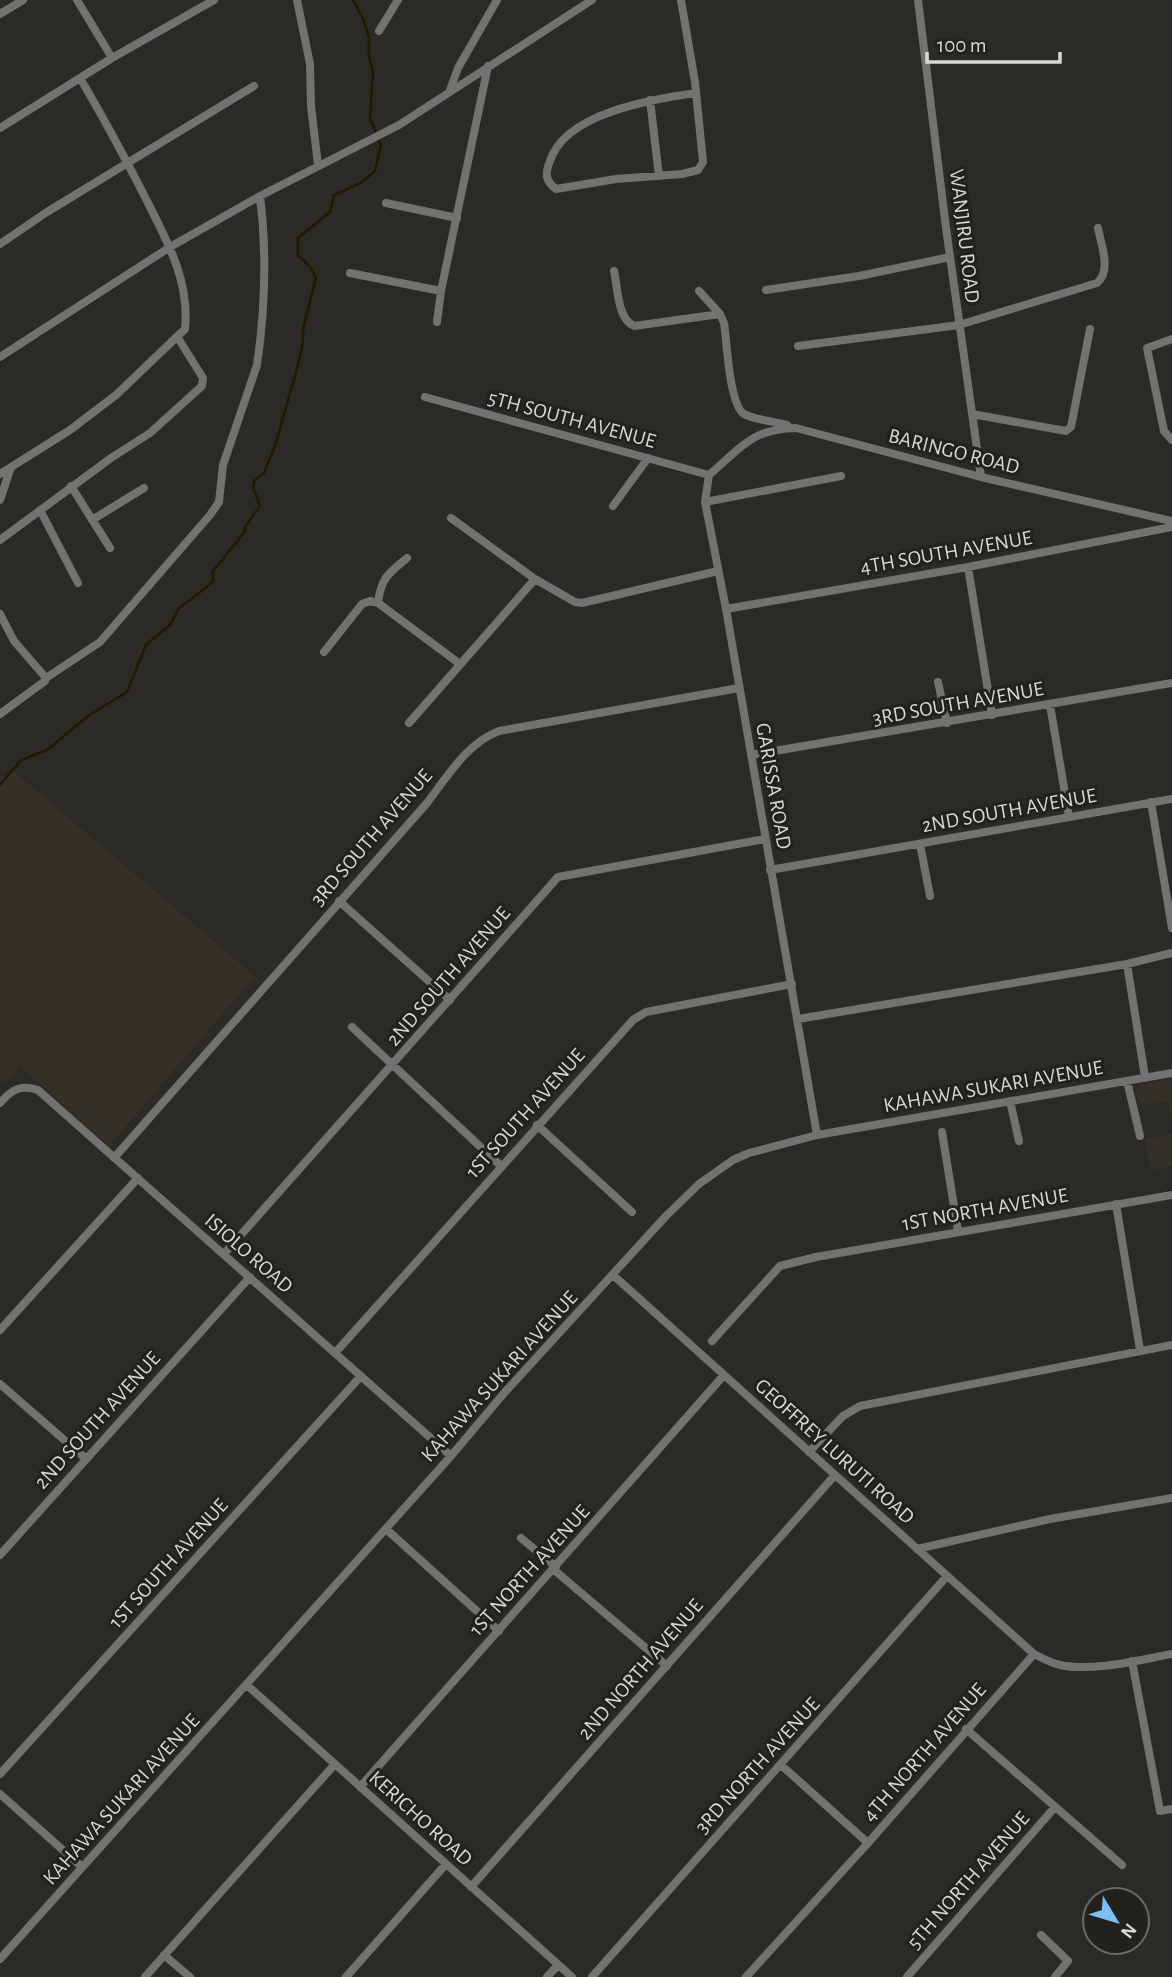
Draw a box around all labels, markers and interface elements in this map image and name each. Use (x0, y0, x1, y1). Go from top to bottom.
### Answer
scale bar (927, 21, 1060, 65)
text: 100 m (937, 35, 987, 56)
street label: WANJIRU ROAD (946, 168, 983, 304)
street label: 5TH SOUTH AVENUE (486, 387, 658, 452)
street label: BARINGO ROAD (886, 425, 1022, 478)
street label: 4TH SOUTH AVENUE (859, 527, 1034, 578)
street label: 3RD SOUTH AVENUE (871, 678, 1045, 729)
street label: GARISSA ROAD (752, 721, 795, 851)
street label: 3RD SOUTH AVENUE (307, 765, 436, 910)
street label: 2ND SOUTH AVENUE (920, 785, 1098, 836)
street label: 2ND SOUTH AVENUE (382, 903, 514, 1050)
street label: 1ST SOUTH AVENUE (462, 1045, 589, 1182)
street label: KAHAWA SUKARI AVENUE (882, 1057, 1104, 1116)
street label: 1ST NORTH AVENUE (900, 1185, 1070, 1234)
street label: ISIOLO ROAD (201, 1210, 297, 1297)
street label: KAHAWA SUKARI AVENUE (417, 1287, 582, 1466)
street label: 2ND SOUTH AVENUE (30, 1348, 164, 1493)
street label: GEOFFREY LURUTI ROAD (751, 1375, 918, 1528)
street label: 1ST SOUTH AVENUE (105, 1495, 232, 1632)
street label: 1ST NORTH AVENUE (465, 1501, 593, 1640)
street label: 2ND NORTH AVENUE (574, 1595, 707, 1744)
street label: 4TH NORTH AVENUE (859, 1679, 990, 1826)
street label: 3RD NORTH AVENUE (691, 1693, 824, 1837)
street label: KAHAWA SUKARI AVENUE (39, 1710, 204, 1889)
street label: KERICHO ROAD (365, 1767, 476, 1870)
street label: 5TH NORTH AVENUE (903, 1808, 1034, 1953)
north arrow (1081, 1886, 1151, 1956)
text: N (1117, 1919, 1140, 1942)

